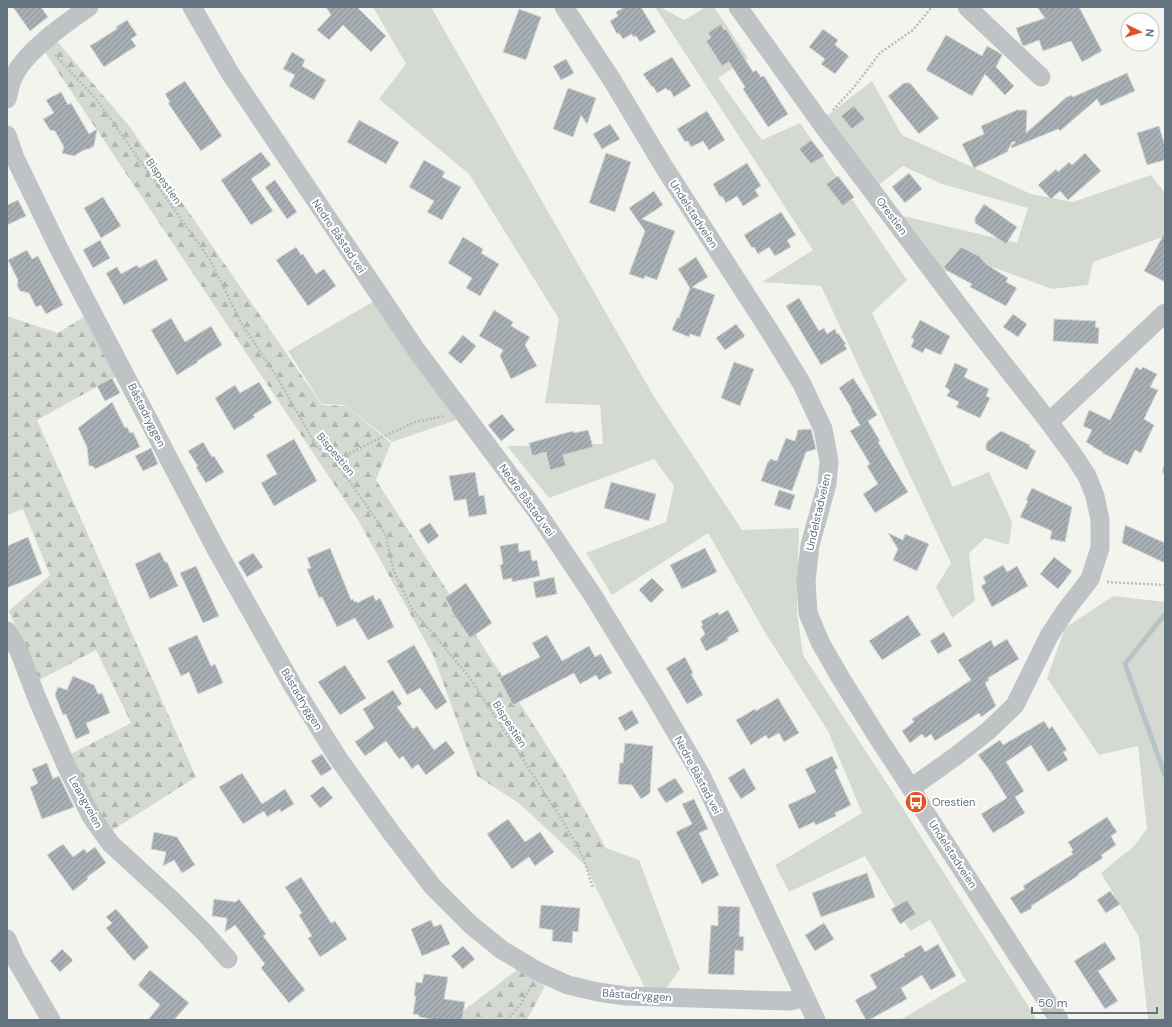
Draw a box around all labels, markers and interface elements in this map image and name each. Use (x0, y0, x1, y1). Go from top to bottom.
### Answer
north arrow (1120, 12, 1160, 52)
text: N (1143, 28, 1157, 37)
street label: Bispestien (143, 155, 185, 207)
street label: Undelstadveien (667, 177, 721, 251)
street label: Orestien (873, 194, 911, 238)
street label: Nedre Båstad vei (309, 196, 369, 276)
street label: Båstadryggen (125, 381, 169, 449)
street label: Bispestien (314, 429, 358, 479)
street label: Nedre Båstad vei (496, 461, 558, 539)
street label: Undelstadveien (802, 472, 834, 552)
street label: Båstadryggen (278, 666, 326, 732)
street label: Bispestien (490, 698, 530, 750)
street label: Nedre Båstad vei (672, 734, 724, 816)
street label: Leangveien (66, 774, 106, 830)
bus stop icon: Orestien (903, 789, 929, 815)
place label: Orestien (932, 795, 975, 809)
street label: Undelstadveien (926, 817, 980, 891)
street label: Båstadryggen (602, 986, 672, 1004)
scale bar (1032, 989, 1157, 1015)
text: 50 m (1038, 995, 1067, 1011)

